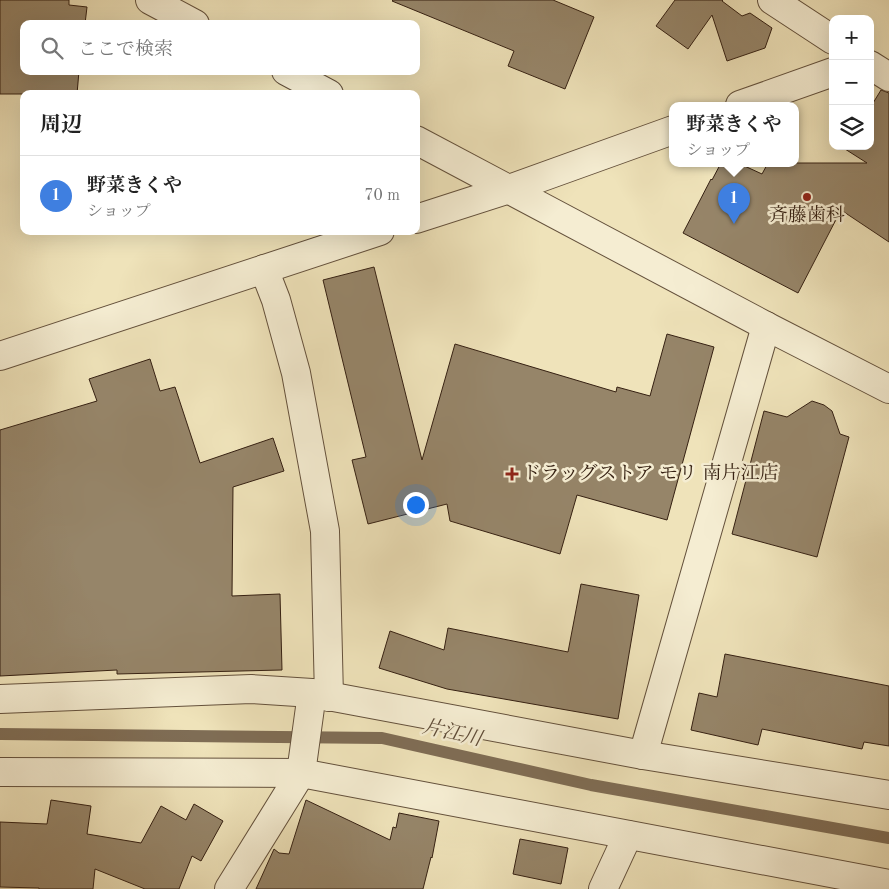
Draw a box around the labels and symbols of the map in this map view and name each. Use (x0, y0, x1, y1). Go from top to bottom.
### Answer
pin: 1 (718, 183, 750, 224)
marker: 斉藤歯科 (801, 191, 813, 203)
place label: 斉藤歯科 (769, 205, 845, 226)
place label: ドラッグストア モリ 南片江店 (522, 462, 779, 484)
marker: ドラッグストア モリ 南片江店 (506, 468, 518, 480)
your location (403, 492, 429, 518)
water label: 片江川 (421, 716, 486, 751)

